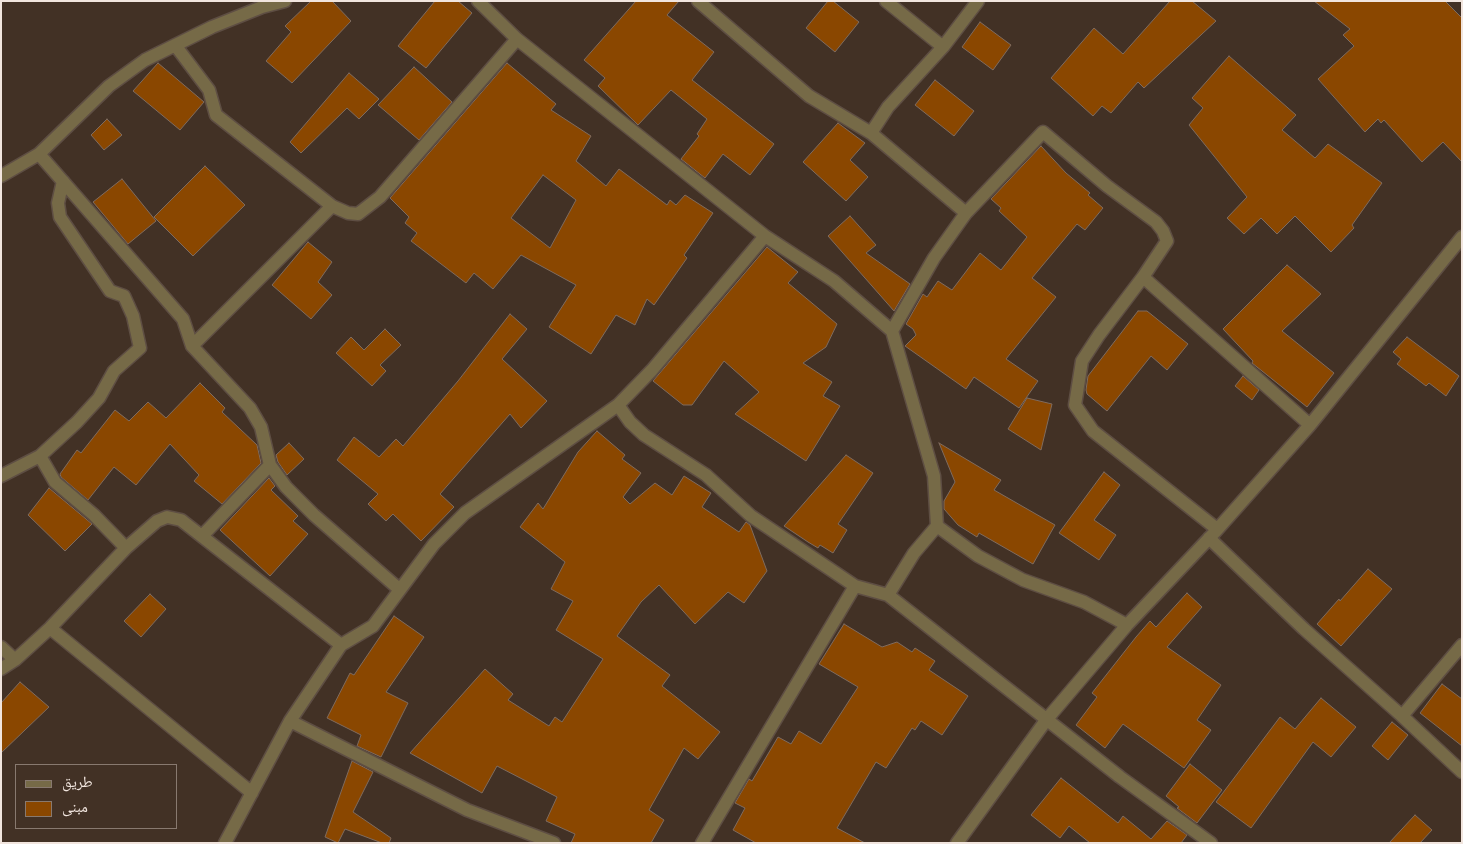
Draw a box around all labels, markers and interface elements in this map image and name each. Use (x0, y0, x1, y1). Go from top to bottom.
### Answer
legend (15, 764, 178, 829)
text: طريق (62, 774, 93, 790)
text: مبنى (62, 799, 88, 815)

